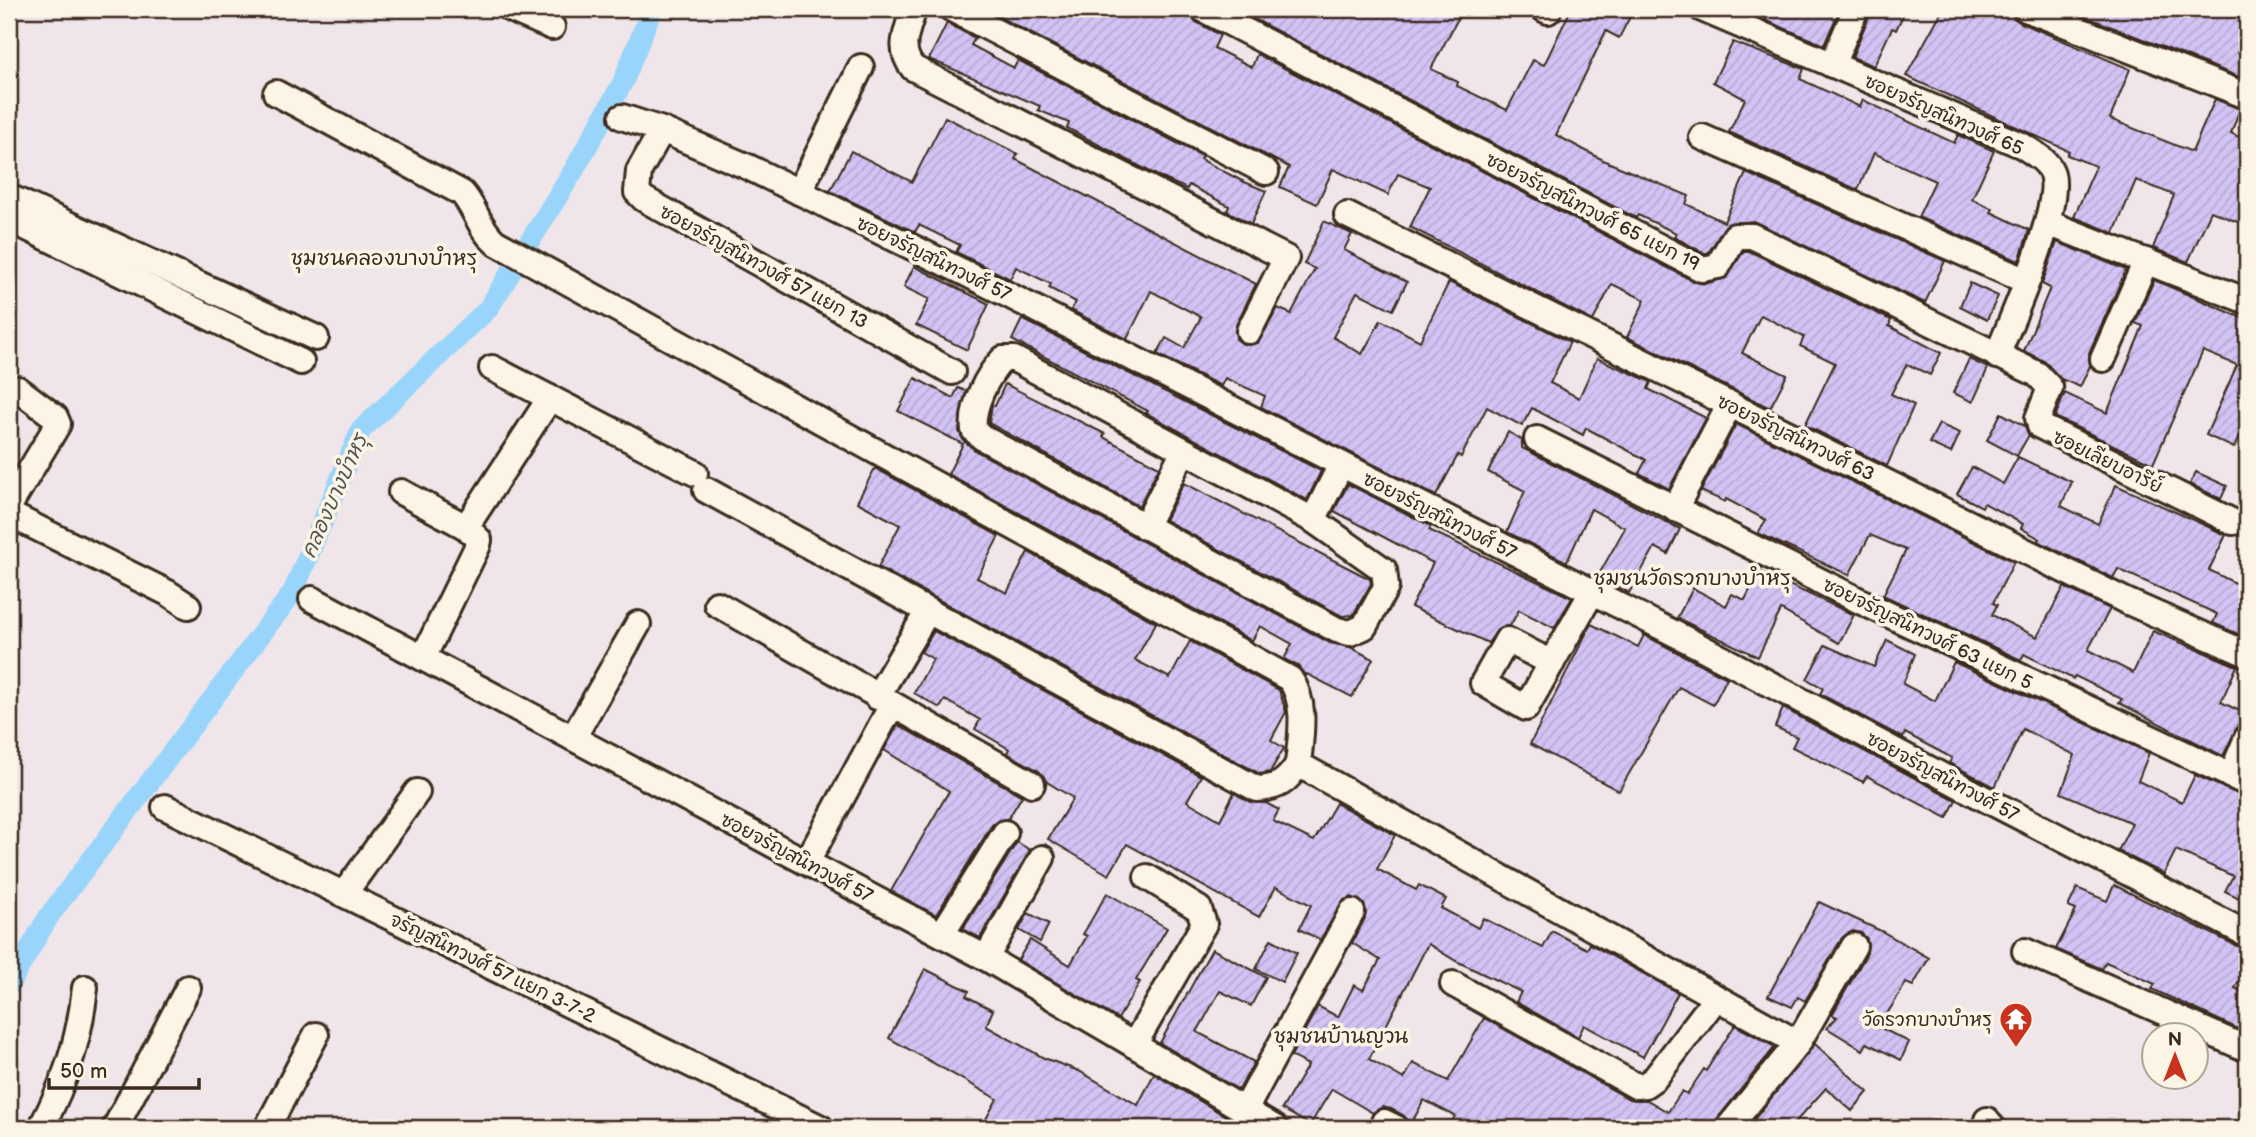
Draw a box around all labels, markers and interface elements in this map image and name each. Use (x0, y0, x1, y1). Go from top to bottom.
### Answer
street label: ซอยจรัญสนิทวงศ์ 65 (1860, 68, 2027, 161)
street label: ซอยจรัญสนิทวงศ์ 65 แยก 19 (1481, 146, 1704, 276)
street label: ซอยจรัญสนิทวงศ์ 57 แยก 13 (655, 199, 872, 334)
street label: ซอยจรัญสนิทวงศ์ 57 (852, 210, 1016, 307)
district label: ชุมชนคลองบางบำหรุ (291, 245, 477, 274)
street label: ซอยจรัญสนิทวงศ์ 63 (1713, 388, 1879, 487)
street label: ซอยเลียบอารีย์ (2049, 424, 2167, 499)
water label: คลองบางบำหรุ (295, 428, 376, 563)
street label: ซอยจรัญสนิทวงศ์ 57 (1359, 466, 1522, 565)
district label: ชุมชนวัดรวกบางบำหรุ (1593, 565, 1791, 594)
street label: ซอยจรัญสนิทวงศ์ 63 แยก 5 (1819, 572, 2037, 695)
street label: ซอยจรัญสนิทวงศ์ 57 (1862, 726, 2024, 828)
street label: ซอยจรัญสนิทวงศ์ 57 (716, 807, 878, 909)
street label: จรัญสนิทวงศ์ 57 แยก 3-7-2 (386, 907, 601, 1029)
temple icon: วัดรวกบางบำหรุ (1997, 1000, 2035, 1049)
place label: วัดรวกบางบำหรุ (1862, 1008, 1992, 1034)
north arrow (2140, 1021, 2210, 1092)
district label: ชุมชนบ้านญวน (1274, 1023, 1408, 1052)
text: N (2168, 1029, 2182, 1052)
scale bar (49, 1046, 200, 1090)
text: 50 m (60, 1059, 107, 1084)

